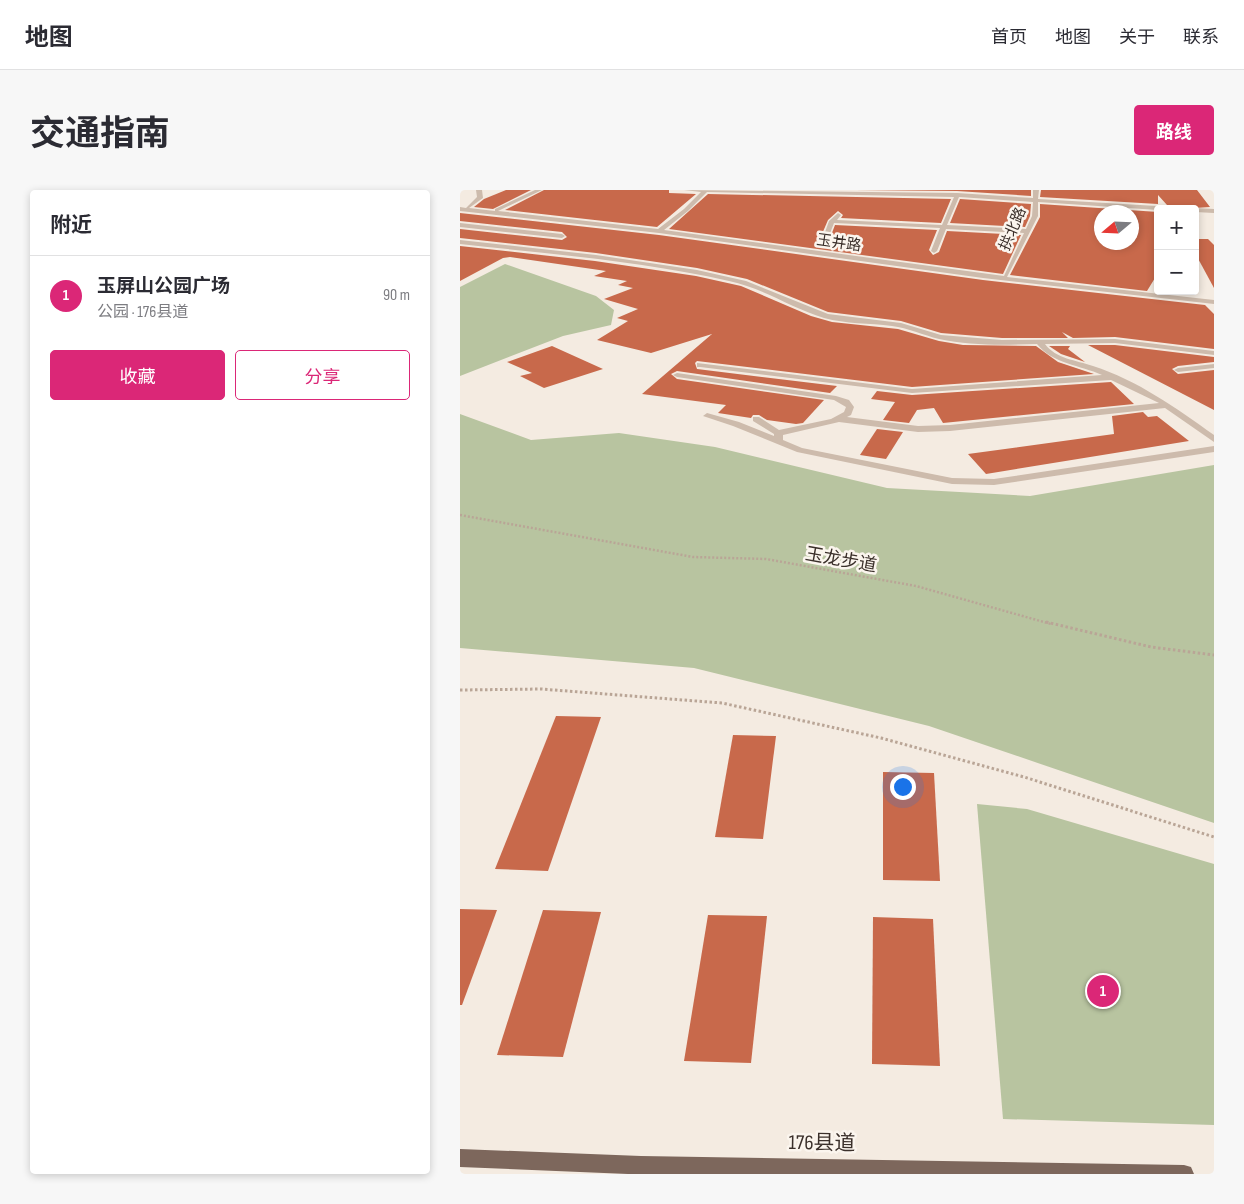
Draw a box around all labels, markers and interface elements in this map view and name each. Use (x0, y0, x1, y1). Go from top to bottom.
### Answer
text: 地图 (25, 23, 73, 52)
text: 首页 (991, 27, 1027, 48)
text: 地图 (1055, 27, 1091, 48)
text: 关于 (1119, 27, 1155, 48)
text: 联系 (1183, 27, 1219, 48)
button: 路线 (1134, 105, 1214, 155)
text: 交通指南 (30, 113, 170, 156)
street label: 拱北路 (995, 205, 1031, 253)
north arrow (1094, 205, 1139, 250)
map controls (1154, 205, 1199, 295)
button: + (1154, 205, 1199, 250)
text: 附近 (50, 213, 92, 238)
street label: 玉井路 (815, 230, 863, 256)
button: − (1154, 250, 1199, 295)
text: 玉屏山公园广场 (97, 275, 230, 298)
text: 1 (63, 286, 69, 305)
text: 90 m (383, 286, 410, 305)
text: 公园 · 176县道 (97, 303, 188, 322)
button: 收藏 (50, 350, 225, 400)
button: 分享 (235, 350, 410, 400)
street label: 玉龙步道 (804, 543, 878, 577)
your location (890, 774, 916, 800)
pin: 1 (1087, 972, 1119, 1010)
street label: 176县道 (788, 1130, 856, 1156)

